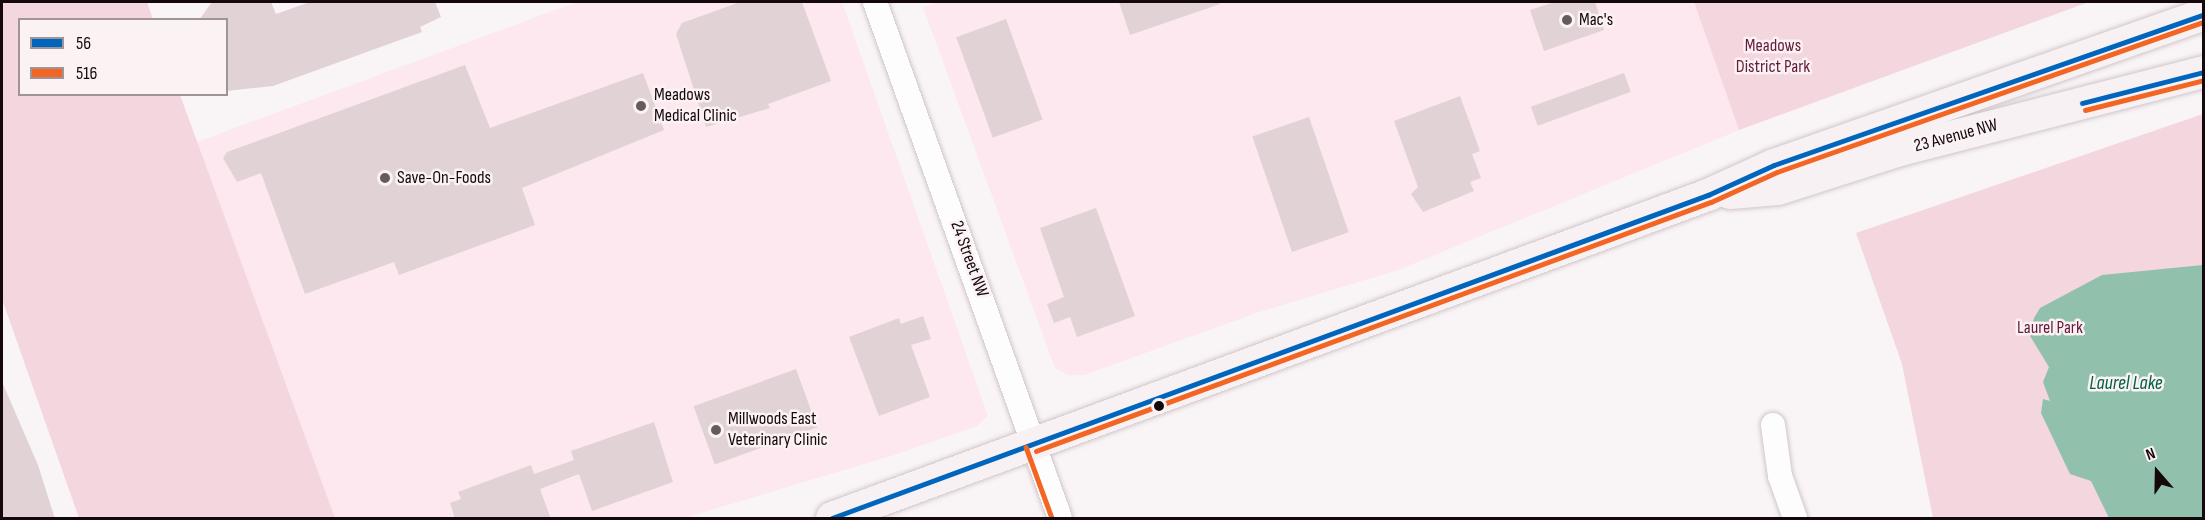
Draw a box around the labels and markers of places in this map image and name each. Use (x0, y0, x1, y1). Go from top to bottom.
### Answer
place label: Mac's (1579, 9, 1613, 31)
marker: Mac's (1560, 13, 1574, 27)
place label: Meadows Medical Clinic (654, 85, 737, 128)
marker: Meadows Medical Clinic (632, 97, 650, 115)
place label: Save-On-Foods (397, 167, 491, 189)
marker: Save-On-Foods (378, 171, 392, 185)
unlabelled marker (1153, 400, 1165, 412)
place label: Millwoods East Veterinary Clinic (728, 409, 828, 452)
marker: Millwoods East Veterinary Clinic (709, 423, 723, 437)

